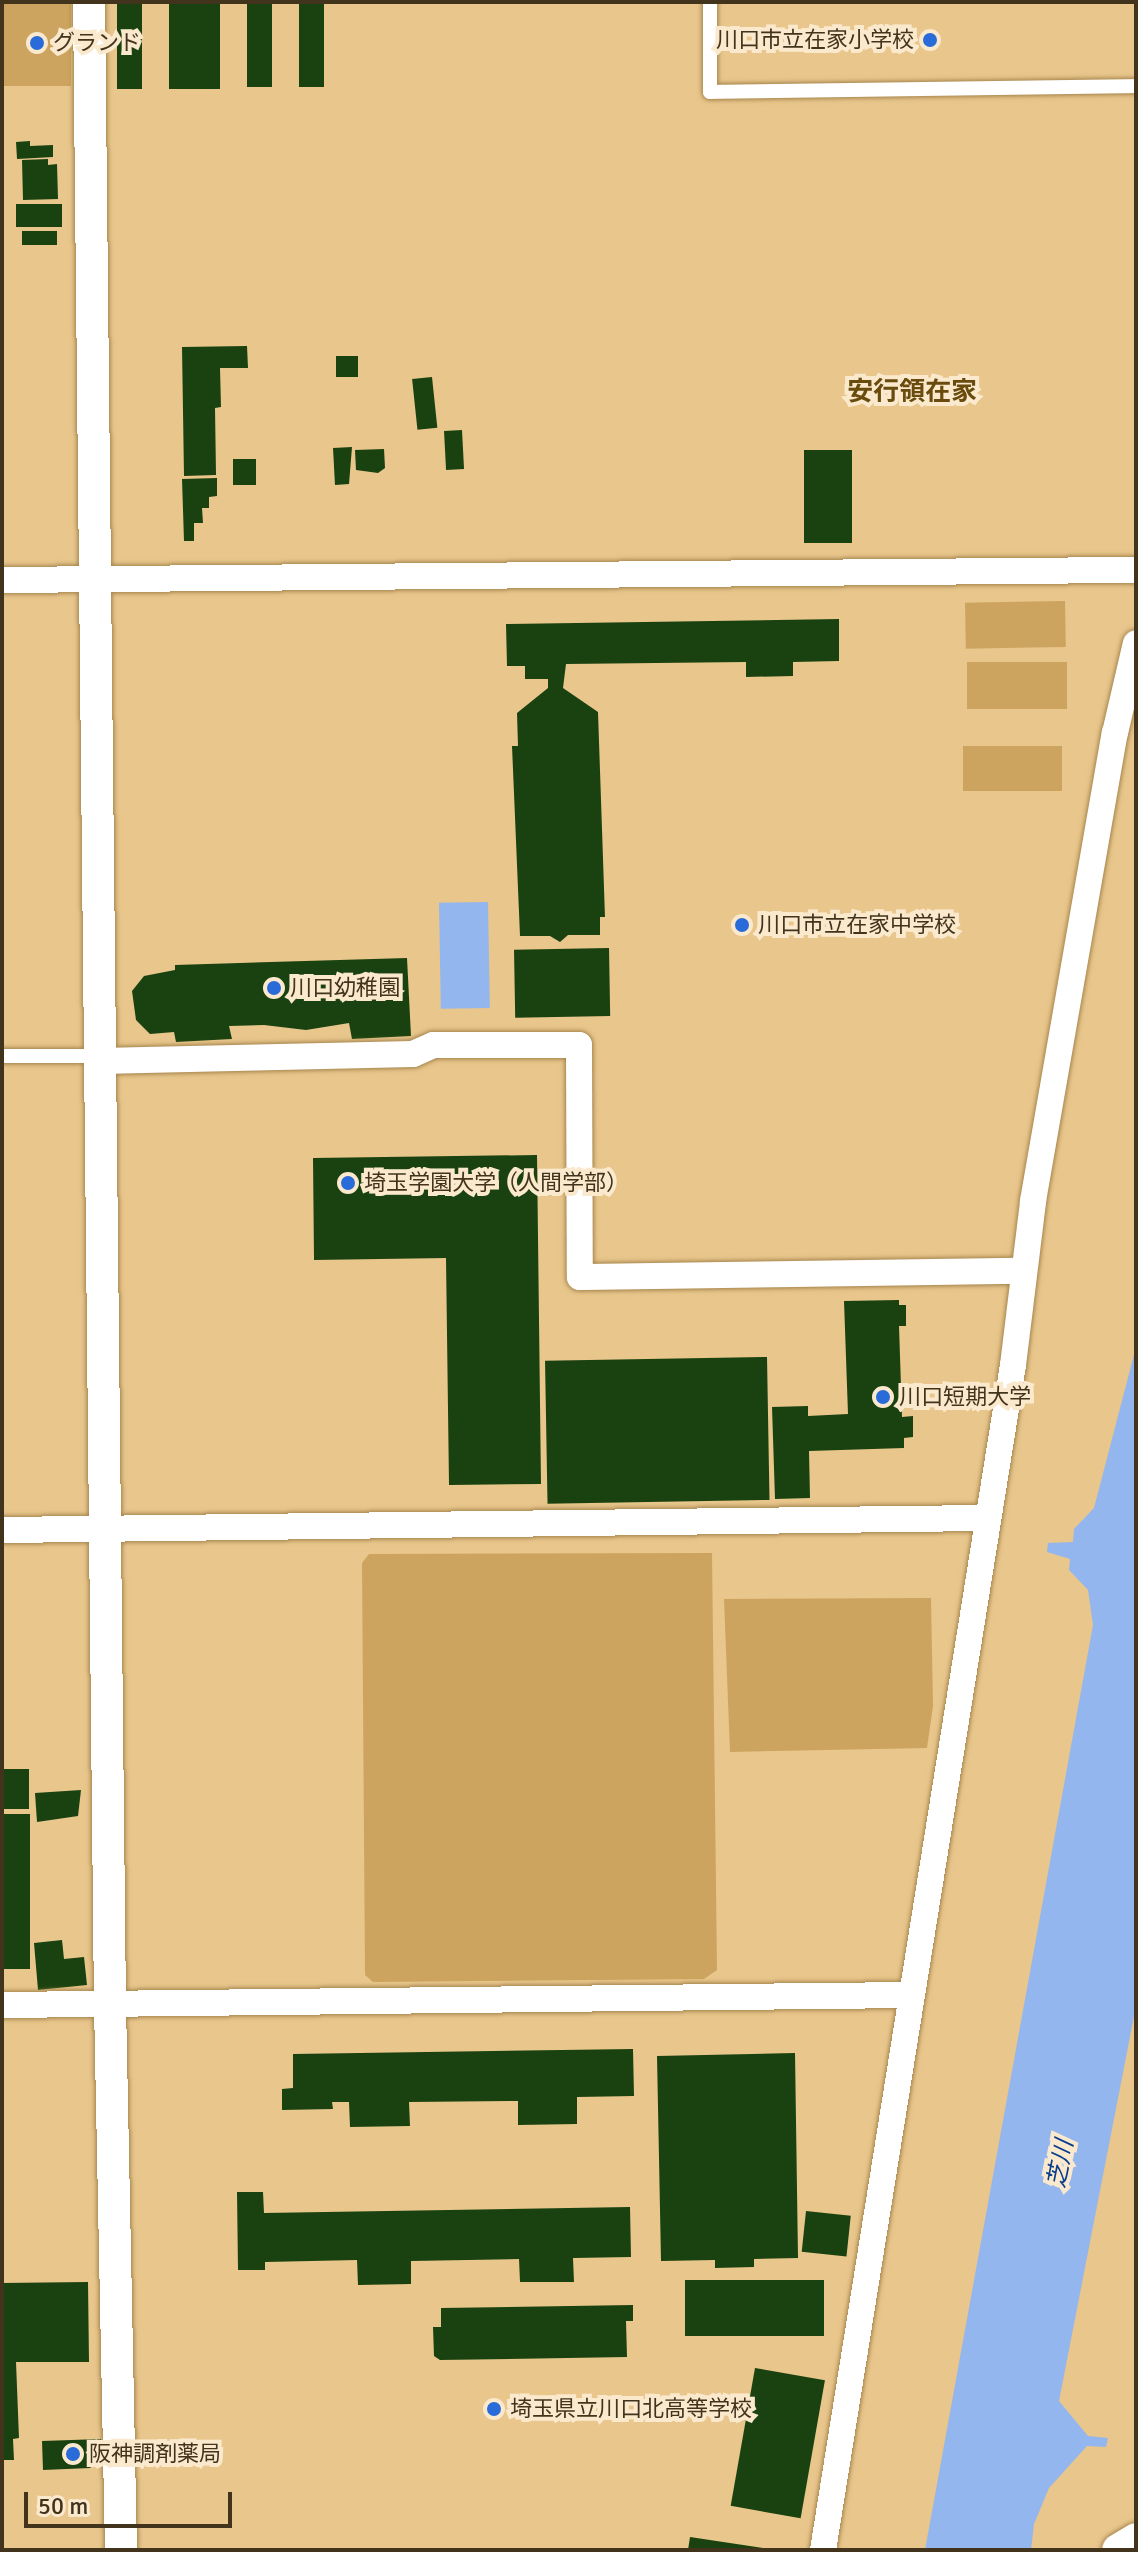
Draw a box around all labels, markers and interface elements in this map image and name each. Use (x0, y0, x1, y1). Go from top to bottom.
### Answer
place label: 川口市立在家小学校 (716, 27, 914, 53)
place label: グランド (53, 30, 141, 56)
marker: 川口市立在家小学校 (921, 31, 939, 49)
marker: グランド (28, 34, 46, 52)
district label: 安行領在家 (847, 377, 977, 409)
place label: 川口市立在家中学校 (758, 912, 956, 938)
marker: 川口市立在家中学校 (733, 916, 751, 934)
place label: 川口幼稚園 (290, 975, 400, 1001)
marker: 川口幼稚園 (265, 979, 283, 997)
place label: 埼玉学園大学（人間学部） (364, 1170, 628, 1196)
marker: 埼玉学園大学（人間学部） (339, 1174, 357, 1192)
place label: 川口短期大学 (899, 1384, 1031, 1410)
marker: 川口短期大学 (874, 1388, 892, 1406)
water label: 芝川 (1042, 2138, 1080, 2190)
place label: 埼玉県立川口北高等学校 (510, 2396, 752, 2422)
marker: 埼玉県立川口北高等学校 (485, 2400, 503, 2418)
place label: 阪神調剤薬局 (89, 2441, 221, 2467)
marker: 阪神調剤薬局 (64, 2445, 82, 2463)
scale bar (28, 2476, 236, 2526)
text: 50 m (38, 2491, 88, 2521)

